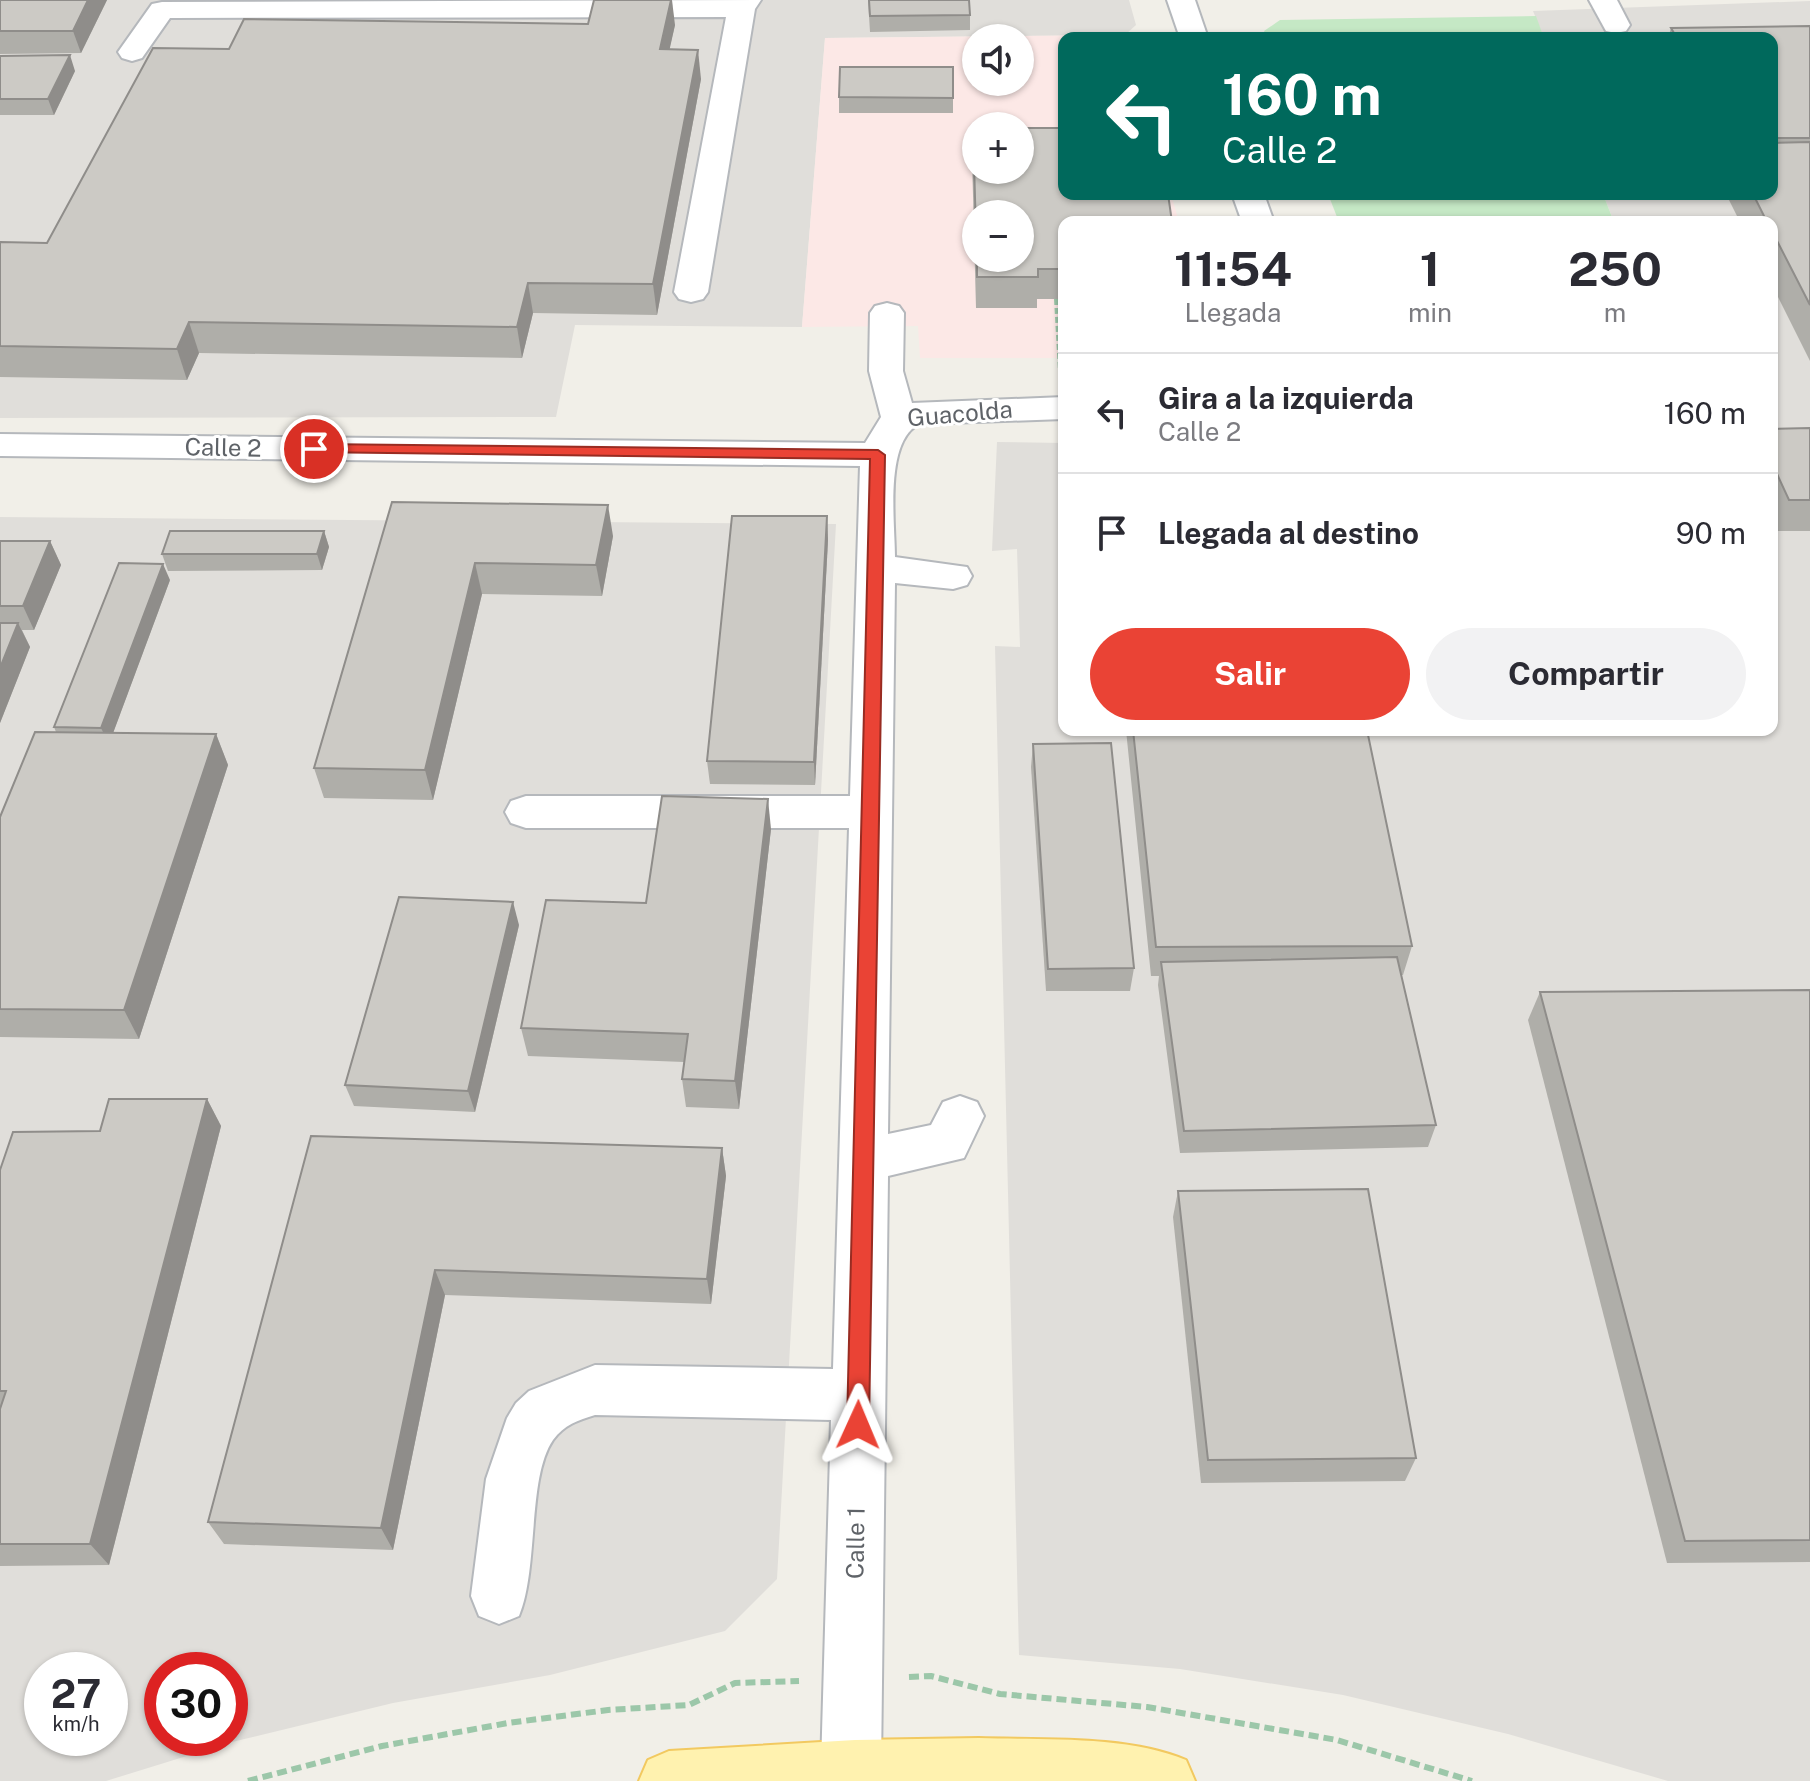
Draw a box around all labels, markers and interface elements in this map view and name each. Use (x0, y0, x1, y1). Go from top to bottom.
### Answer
map controls (962, 24, 1034, 272)
button: sound (962, 24, 1034, 96)
text: 160 m (1222, 62, 1382, 128)
icon: left (1090, 64, 1194, 168)
button: + (962, 112, 1034, 184)
text: Calle 2 (1222, 129, 1337, 171)
button: − (962, 200, 1034, 272)
text: 11:54 (1174, 240, 1292, 297)
text: 1 (1420, 240, 1440, 297)
text: 250 (1568, 240, 1662, 297)
text: Llegada (1185, 297, 1281, 328)
text: min (1408, 297, 1452, 328)
text: m (1604, 297, 1626, 328)
text: Gira a la izquierda (1158, 380, 1414, 416)
icon: left (1090, 391, 1134, 435)
street label: Guacolda (906, 394, 1014, 432)
text: 160 m (1664, 395, 1746, 431)
pin (280, 415, 348, 483)
text: Calle 2 (1158, 416, 1241, 447)
icon: arrive (292, 427, 336, 471)
street label: Calle 2 (184, 432, 262, 462)
icon: arrive (1090, 511, 1134, 555)
text: Llegada al destino (1158, 515, 1419, 551)
text: 90 m (1676, 515, 1746, 551)
button: Salir (1090, 628, 1410, 720)
button: Compartir (1426, 628, 1746, 720)
position arrow (816, 1383, 900, 1467)
street label: Calle 1 (840, 1507, 870, 1579)
speed limit sign: 30 (144, 1652, 248, 1756)
text: 27 (51, 1670, 101, 1717)
text: km/h (52, 1712, 100, 1736)

